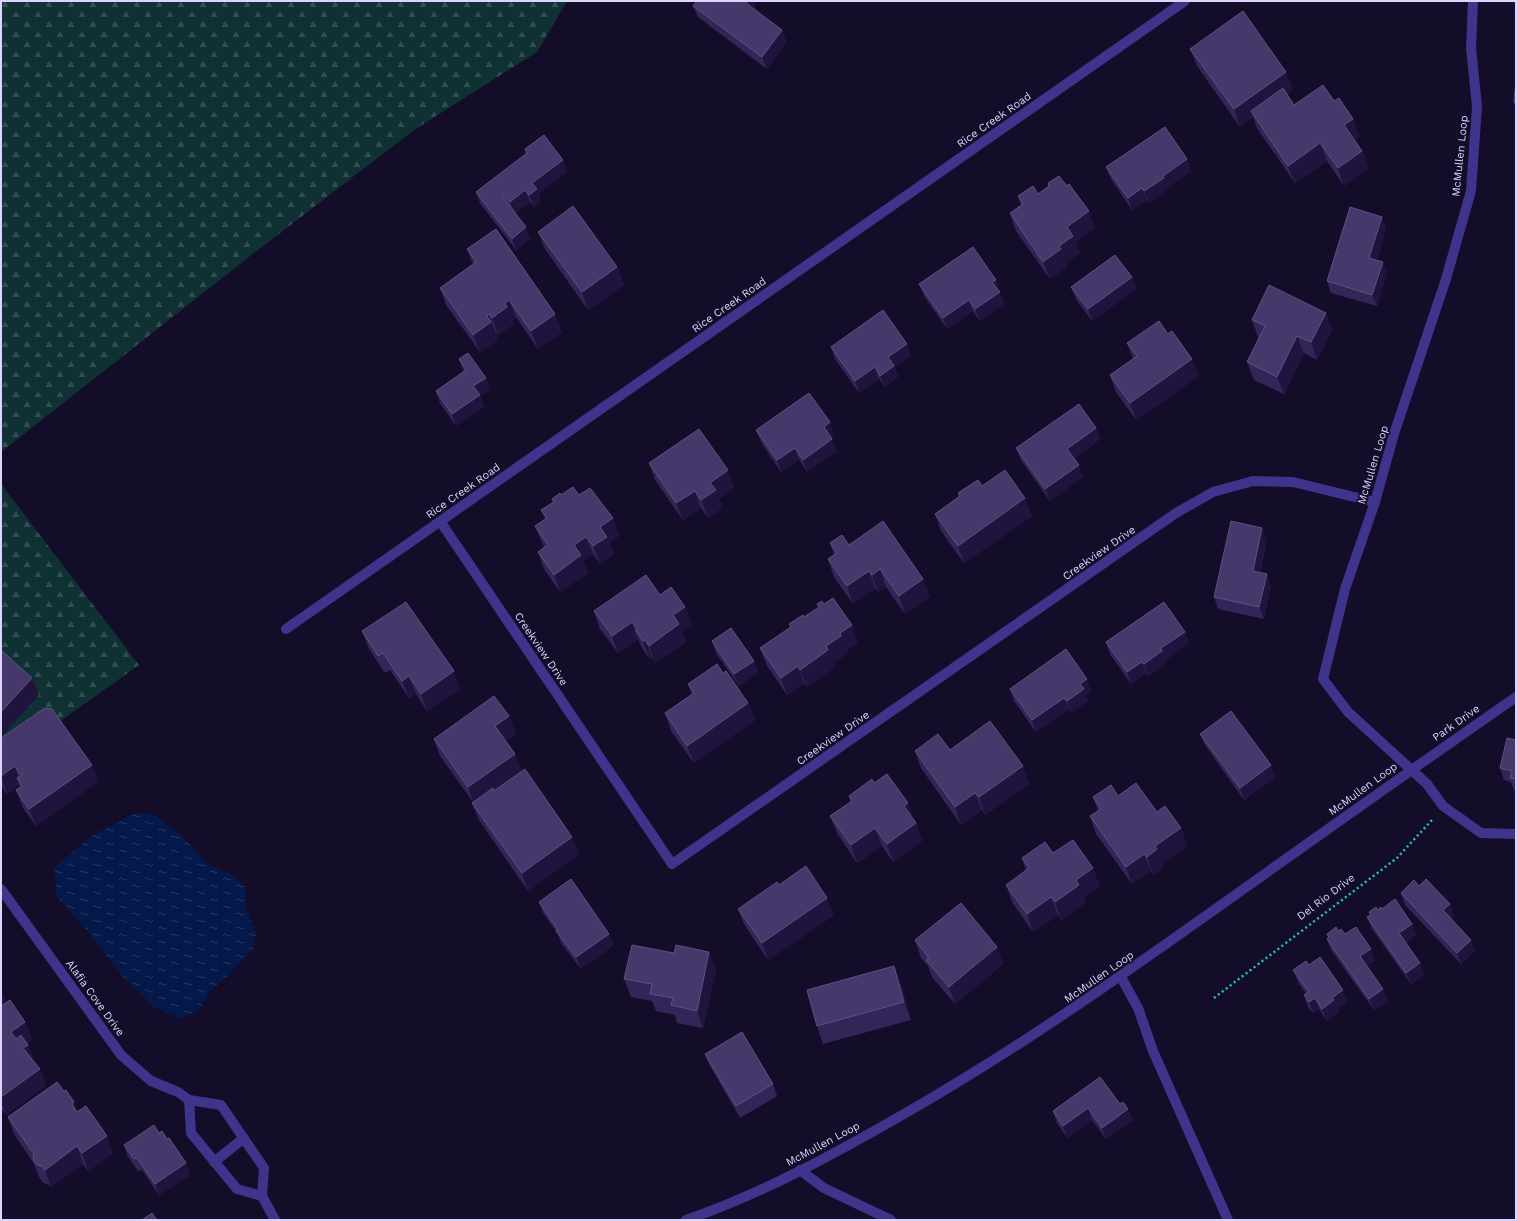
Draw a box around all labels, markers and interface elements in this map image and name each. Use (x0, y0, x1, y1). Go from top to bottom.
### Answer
street label: Rice Creek Road (954, 90, 1034, 150)
street label: McMullen Loop (1449, 115, 1471, 197)
street label: Rice Creek Road (689, 275, 769, 335)
street label: McMullen Loop (1355, 424, 1391, 506)
street label: Rice Creek Road (423, 461, 503, 521)
street label: Creekview Drive (1060, 523, 1138, 583)
street label: Creekview Drive (512, 610, 570, 688)
street label: Park Drive (1430, 702, 1482, 744)
street label: Creekview Drive (794, 708, 872, 768)
street label: McMullen Loop (1326, 760, 1400, 818)
street label: Del Rio Drive (1295, 871, 1357, 923)
street label: McMullen Loop (1062, 948, 1136, 1006)
street label: Alafia Cove Drive (63, 957, 127, 1039)
street label: McMullen Loop (784, 1119, 862, 1169)

